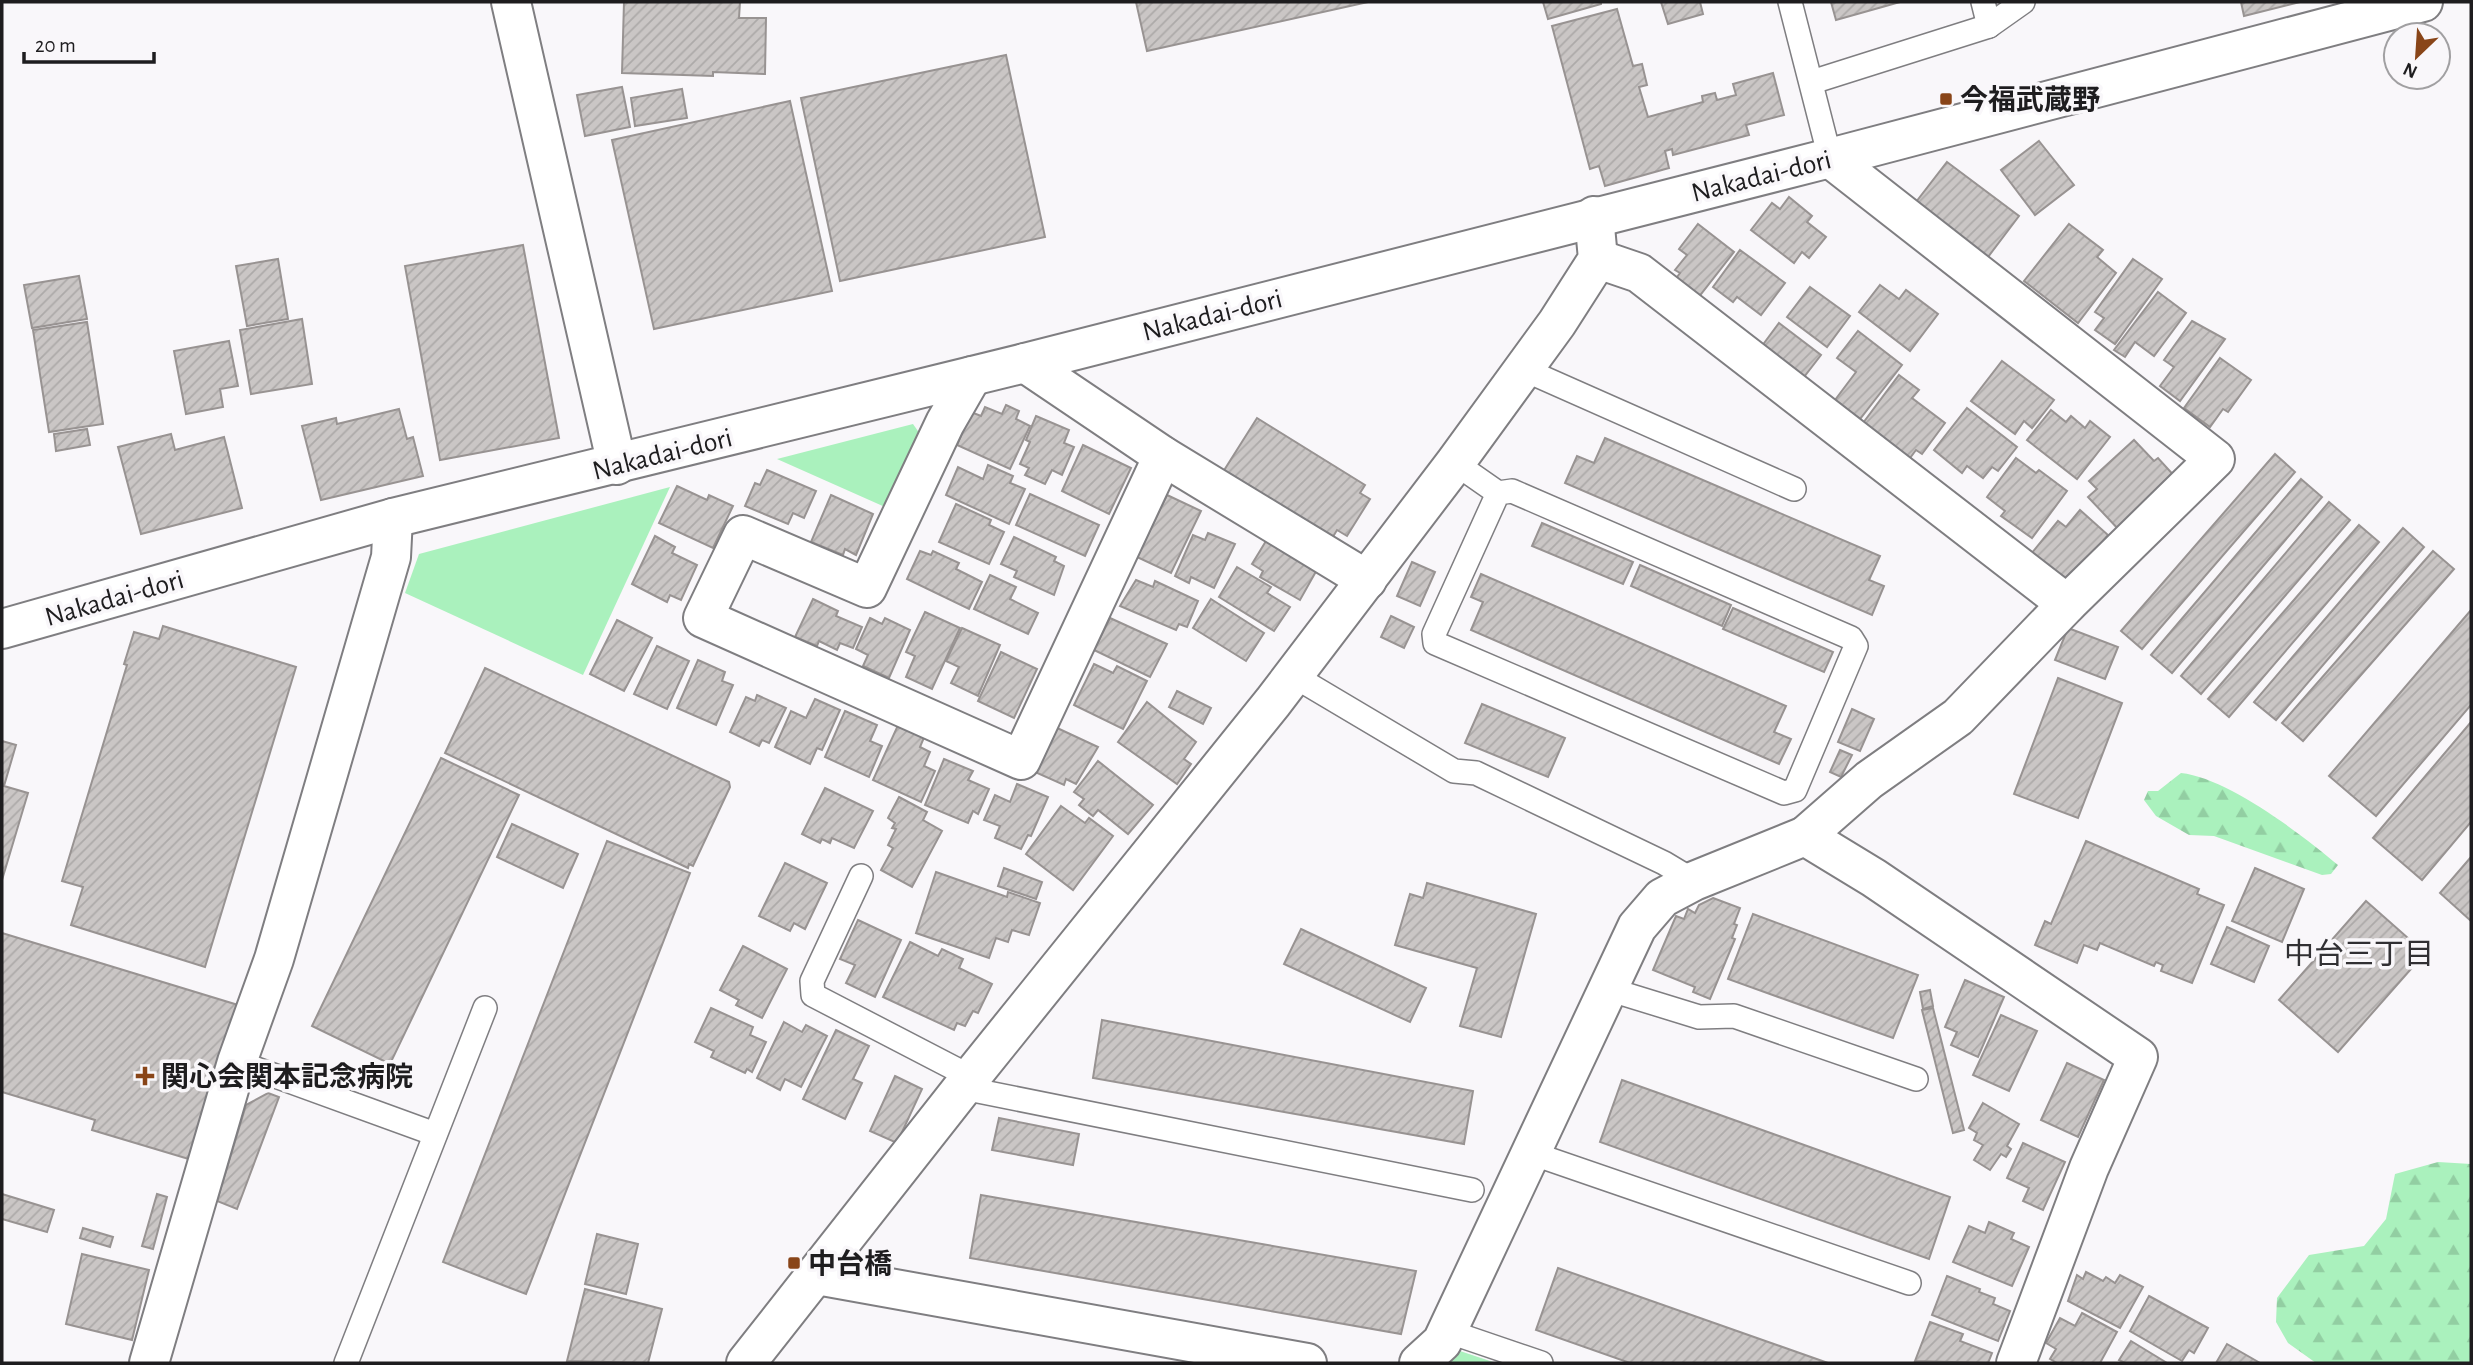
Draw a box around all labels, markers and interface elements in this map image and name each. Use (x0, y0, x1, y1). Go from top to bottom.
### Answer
scale bar (24, 21, 154, 65)
north arrow (2382, 21, 2452, 91)
text: 20 m (35, 35, 76, 56)
text: N (2400, 59, 2420, 81)
place label: 今福武蔵野 (1960, 85, 2100, 115)
marker: 今福武蔵野 (1938, 91, 1954, 107)
street label: Nakadai-dori (1689, 146, 1834, 208)
street label: Nakadai-dori (1140, 285, 1285, 347)
street label: Nakadai-dori (590, 424, 735, 486)
street label: Nakadai-dori (42, 566, 187, 632)
district label: 中台三丁目 (2284, 938, 2434, 970)
place label: 関心会関本記念病院 (161, 1062, 413, 1092)
marker: 関心会関本記念病院 (135, 1066, 155, 1086)
place label: 中台橋 (808, 1249, 892, 1279)
marker: 中台橋 (786, 1255, 802, 1271)

